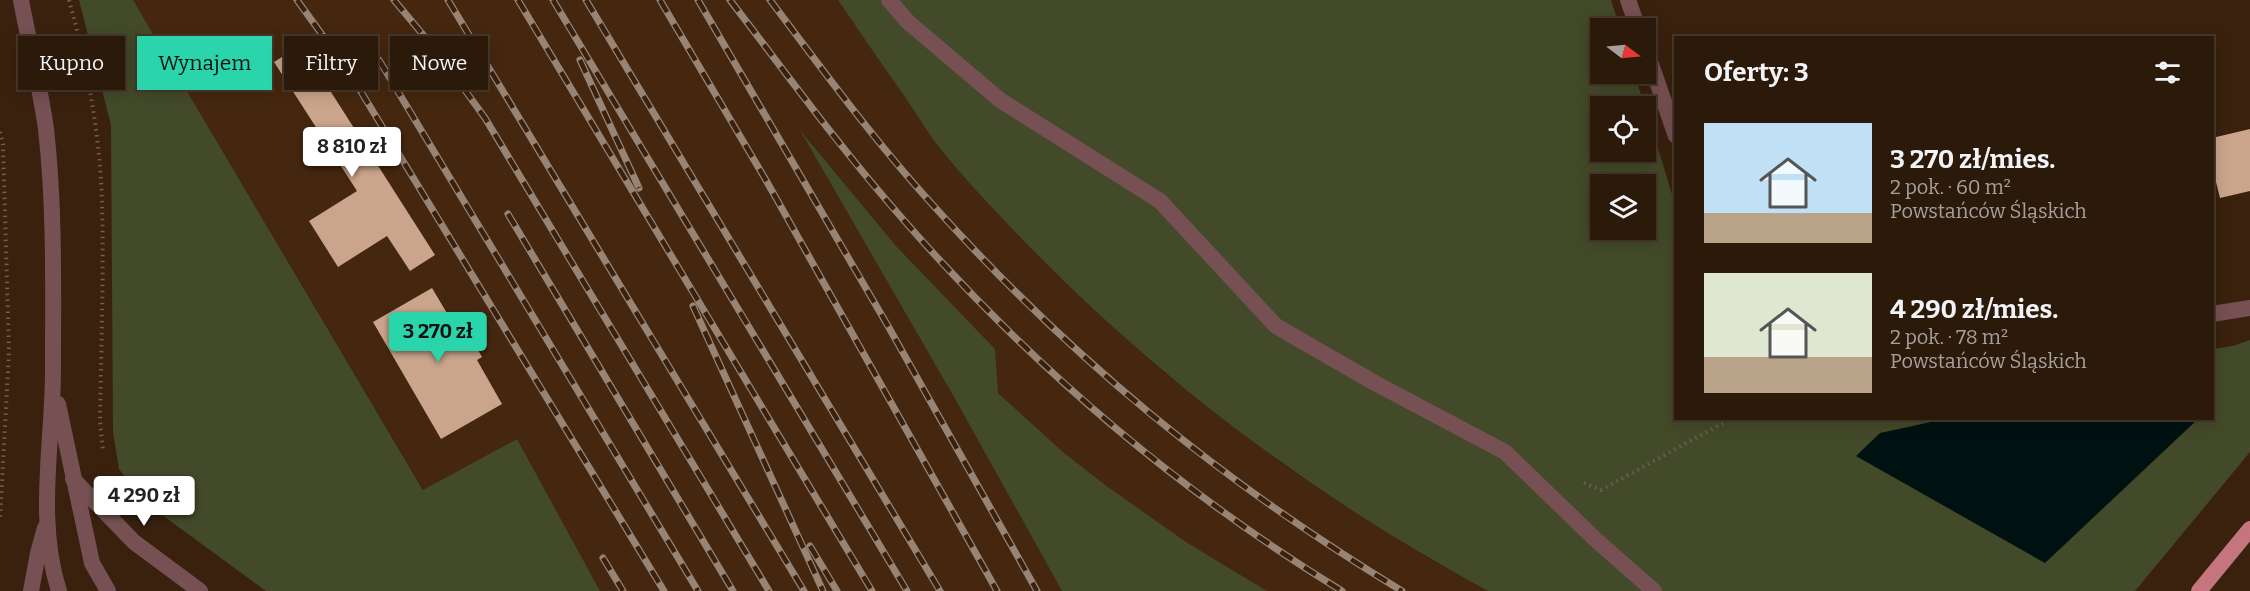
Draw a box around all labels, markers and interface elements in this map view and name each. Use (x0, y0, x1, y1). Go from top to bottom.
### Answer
north arrow (1590, 18, 1656, 84)
map controls (1590, 18, 1656, 240)
chip: Kupno (18, 36, 125, 90)
chip: Wynajem (137, 36, 272, 90)
chip: Filtry (284, 36, 378, 90)
chip: Nowe (390, 36, 488, 90)
icon: filters (2151, 56, 2184, 89)
text: Oferty: 3 (1704, 57, 1809, 88)
button: locate (1590, 96, 1656, 162)
pin: 8 810 zł (290, 127, 414, 178)
text: 8 810 zł (317, 134, 387, 158)
text: 3 270 zł/mies. (1890, 144, 2055, 175)
icon: home (1752, 147, 1824, 219)
button: layers (1590, 174, 1656, 240)
text: 2 pok. · 60 m² (1890, 175, 2011, 199)
text: Powstańców Śląskich (1890, 199, 2087, 223)
text: 4 290 zł/mies. (1890, 294, 2058, 325)
icon: home (1752, 297, 1824, 369)
pin: 3 270 zł (376, 312, 500, 363)
text: 3 270 zł (403, 319, 473, 343)
text: 2 pok. · 78 m² (1890, 325, 2008, 349)
text: Powstańców Śląskich (1890, 349, 2087, 373)
pin: 4 290 zł (82, 476, 206, 527)
text: 4 290 zł (108, 483, 180, 507)

